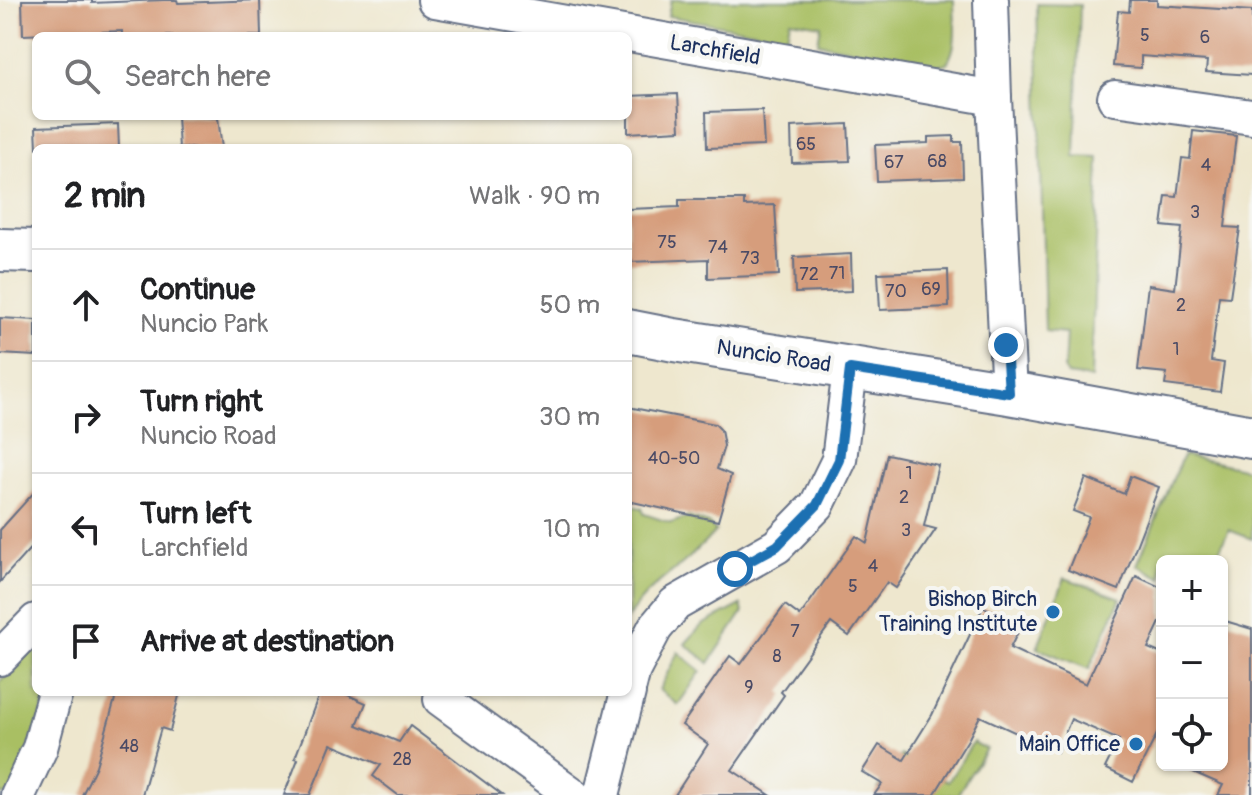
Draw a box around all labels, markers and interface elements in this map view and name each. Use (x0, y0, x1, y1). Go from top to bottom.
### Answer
house number: 5 (1140, 24, 1150, 47)
house number: 6 (1200, 26, 1210, 49)
street label: Larchfield (667, 28, 763, 72)
search box (32, 32, 632, 120)
icon: search (60, 54, 104, 98)
text: Search here (124, 58, 271, 95)
house number: 65 (796, 133, 816, 156)
house number: 68 (927, 150, 947, 173)
house number: 67 (884, 151, 904, 174)
house number: 4 (1201, 154, 1212, 177)
text: 2 min (64, 175, 146, 218)
text: Walk · 90 m (469, 180, 600, 212)
house number: 3 (1190, 201, 1200, 224)
house number: 75 (657, 231, 677, 254)
house number: 74 (708, 236, 729, 259)
house number: 73 (740, 247, 760, 270)
house number: 71 (829, 262, 845, 285)
house number: 72 (799, 263, 819, 286)
text: Continue (140, 271, 255, 308)
house number: 69 (921, 278, 941, 301)
house number: 70 (885, 280, 907, 303)
icon: ahead (64, 283, 108, 327)
text: 50 m (539, 289, 600, 321)
house number: 2 (1176, 294, 1186, 317)
text: Nuncio Park (140, 308, 268, 340)
route end (988, 327, 1024, 363)
street label: Nuncio Road (715, 333, 833, 379)
house number: 1 (1172, 338, 1180, 361)
text: Turn right (140, 383, 263, 420)
icon: right (64, 395, 108, 439)
text: 30 m (539, 401, 600, 433)
text: Nuncio Road (140, 420, 277, 452)
house number: 40-50 (648, 447, 700, 470)
house number: 1 (905, 462, 913, 485)
house number: 2 (899, 486, 909, 509)
text: Turn left (140, 495, 251, 532)
icon: left (64, 507, 108, 551)
text: 10 m (543, 513, 600, 545)
house number: 3 (901, 519, 911, 542)
text: Larchfield (140, 532, 248, 564)
route start (717, 551, 753, 587)
house number: 4 (868, 555, 879, 578)
map controls (1156, 555, 1228, 771)
button: + (1156, 555, 1228, 627)
house number: 5 (848, 575, 858, 598)
place label: Bishop Birch Training Institute (879, 585, 1037, 638)
marker: Bishop Birch Training Institute (1044, 603, 1062, 621)
icon: arrive (64, 619, 108, 663)
house number: 7 (790, 620, 800, 643)
text: Arrive at destination (140, 623, 394, 660)
button: − (1156, 627, 1228, 699)
house number: 8 (772, 645, 782, 668)
house number: 9 (744, 676, 754, 699)
button: locate (1156, 699, 1228, 771)
place label: Main Office (1019, 730, 1120, 758)
house number: 48 (119, 735, 139, 758)
marker: Main Office (1127, 735, 1145, 753)
house number: 28 (392, 748, 412, 771)

